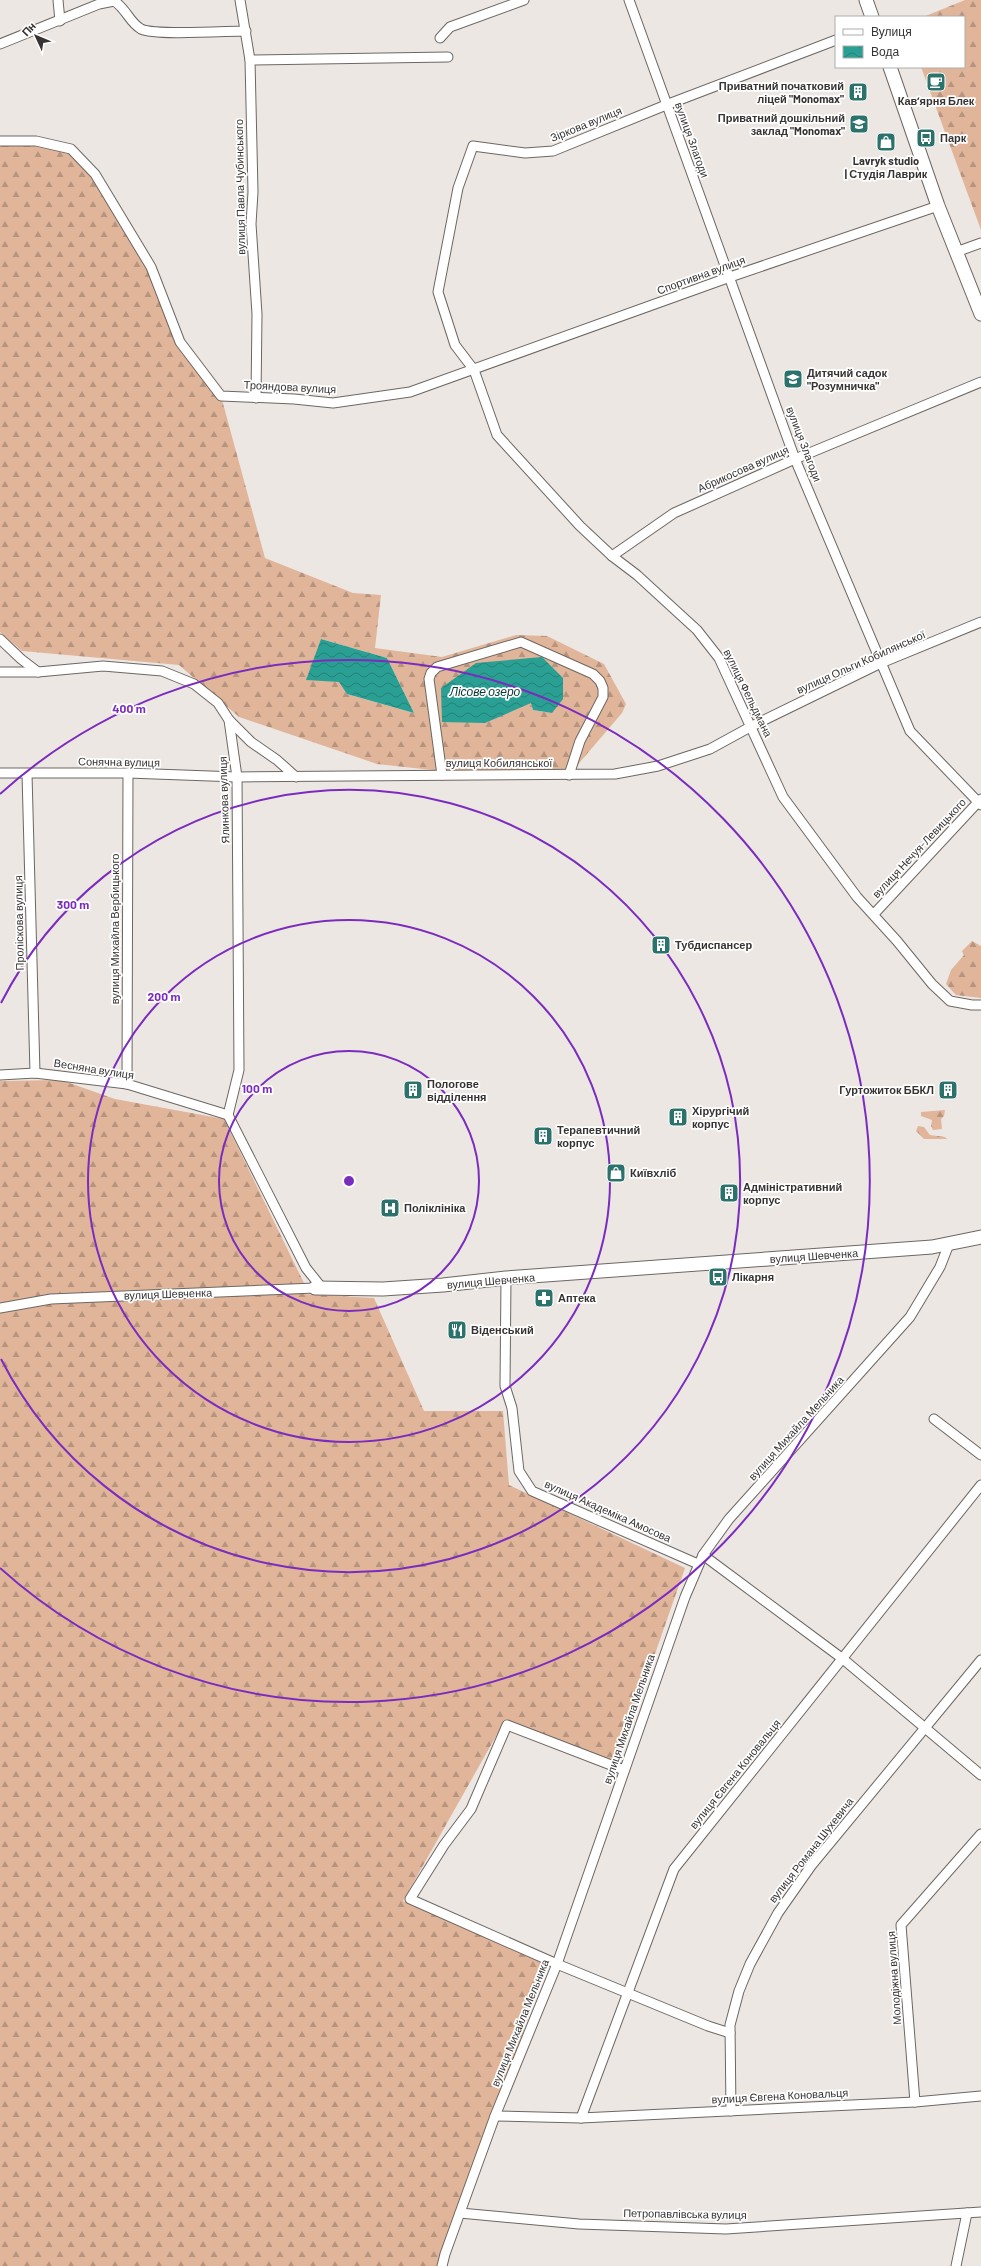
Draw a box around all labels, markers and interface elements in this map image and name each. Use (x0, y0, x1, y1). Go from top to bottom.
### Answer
north arrow (16, 16, 56, 56)
legend (835, 16, 965, 68)
text: Пн (19, 19, 38, 38)
text: Вулиця (871, 24, 912, 39)
text: Вода (871, 44, 899, 59)
cafe icon: Кавʼярня Блек (925, 71, 947, 93)
place label: Приватний початковий ліцей "Monomax" (719, 79, 844, 105)
building icon: Приватний початковий ліцей "Monomax" (847, 81, 869, 103)
place label: Кавʼярня Блек (898, 94, 975, 107)
street label: вулиця Злагоди (673, 100, 712, 179)
street label: Зіркова вулиця (548, 103, 624, 144)
place label: Приватний дошкільний заклад "Monomax" (718, 111, 845, 137)
school or university icon: Приватний дошкільний заклад "Monomax" (848, 113, 870, 135)
street label: вулиця Павла Чубинського (232, 119, 247, 255)
bus stop icon: Парк (915, 127, 937, 149)
shop icon: Lavryk studio | Студія Лаврик (875, 131, 897, 153)
place label: Парк (940, 131, 967, 144)
place label: Lavryk studio | Студія Лаврик (845, 154, 928, 180)
street label: Спортивна вулиця (655, 253, 747, 297)
place label: Дитячий садок "Розумничка" (807, 366, 888, 392)
school or university icon: Дитячий садок "Розумничка" (782, 368, 804, 390)
street label: Трояндова вулиця (243, 378, 337, 395)
street label: вулиця Злагоди (784, 404, 825, 483)
street label: Абрикосова вулиця (695, 443, 790, 494)
street label: вулиця Ольги Кобилянської (794, 627, 927, 696)
street label: вулиця Фельдмана (721, 647, 776, 740)
water label: Лісове озеро (449, 684, 521, 699)
text: 400 m (112, 701, 146, 715)
street label: Сонячна вулиця (78, 754, 160, 769)
street label: Ялинкова вулиця (215, 756, 232, 844)
street label: вулиця Кобилянської (446, 756, 552, 769)
street label: вулиця Нечуя-Левицького (869, 795, 968, 900)
street label: вулиця Михайла Вербицького (108, 854, 121, 1004)
street label: Проліскова вулиця (11, 875, 26, 971)
text: 300 m (57, 897, 89, 911)
building icon: Тубдиспансер (650, 934, 672, 956)
place label: Тубдиспансер (675, 938, 752, 951)
text: 200 m (148, 989, 180, 1003)
street label: Весняна вулиця (53, 1056, 135, 1081)
place label: Пологове відділення (427, 1077, 487, 1103)
building icon: Пологове відділення (402, 1079, 424, 1101)
building icon: Гуртожиток ББКЛ (937, 1079, 959, 1101)
text: 100 m (242, 1081, 272, 1095)
place label: Гуртожиток ББКЛ (839, 1083, 934, 1096)
place label: Хірургічий корпус (692, 1104, 749, 1130)
building icon: Хірургічий корпус (667, 1106, 689, 1128)
place label: Терапевтичний корпус (557, 1123, 640, 1149)
building icon: Терапевтичний корпус (532, 1125, 554, 1147)
shop icon: Київхліб (605, 1162, 627, 1184)
place label: Київхліб (630, 1166, 676, 1179)
centre of rings (342, 1174, 356, 1188)
place label: Адміністративний корпус (743, 1180, 842, 1206)
building icon: Адміністративний корпус (718, 1182, 740, 1204)
hospital icon: Поліклініка (379, 1197, 401, 1219)
place label: Поліклініка (404, 1201, 466, 1214)
street label: вулиця Шевченка (769, 1246, 859, 1265)
bus stop icon: Лікарня (707, 1266, 729, 1288)
street label: вулиця Шевченка (446, 1270, 536, 1291)
place label: Лікарня (732, 1270, 774, 1283)
street label: вулиця Шевченка (124, 1285, 213, 1302)
pharmacy icon: Аптека (533, 1287, 555, 1309)
place label: Аптека (558, 1291, 597, 1304)
restaurant icon: Віденський (446, 1319, 468, 1341)
place label: Віденський (471, 1323, 534, 1336)
street label: вулиця Михайла Мельника (745, 1372, 847, 1483)
street label: вулиця Академіка Амосова (543, 1477, 674, 1545)
street label: вулиця Михайла Мельника (600, 1652, 657, 1785)
street label: вулиця Євгена Коновальця (686, 1716, 783, 1831)
street label: вулиця Романа Шухевича (766, 1794, 856, 1905)
street label: Молодіжна вулиця (884, 1931, 903, 2025)
street label: вулиця Михайла Мельника (488, 1956, 551, 2088)
street label: вулиця Євгена Коновальця (711, 2085, 849, 2106)
street label: Петропавлівська вулиця (623, 2206, 747, 2221)

